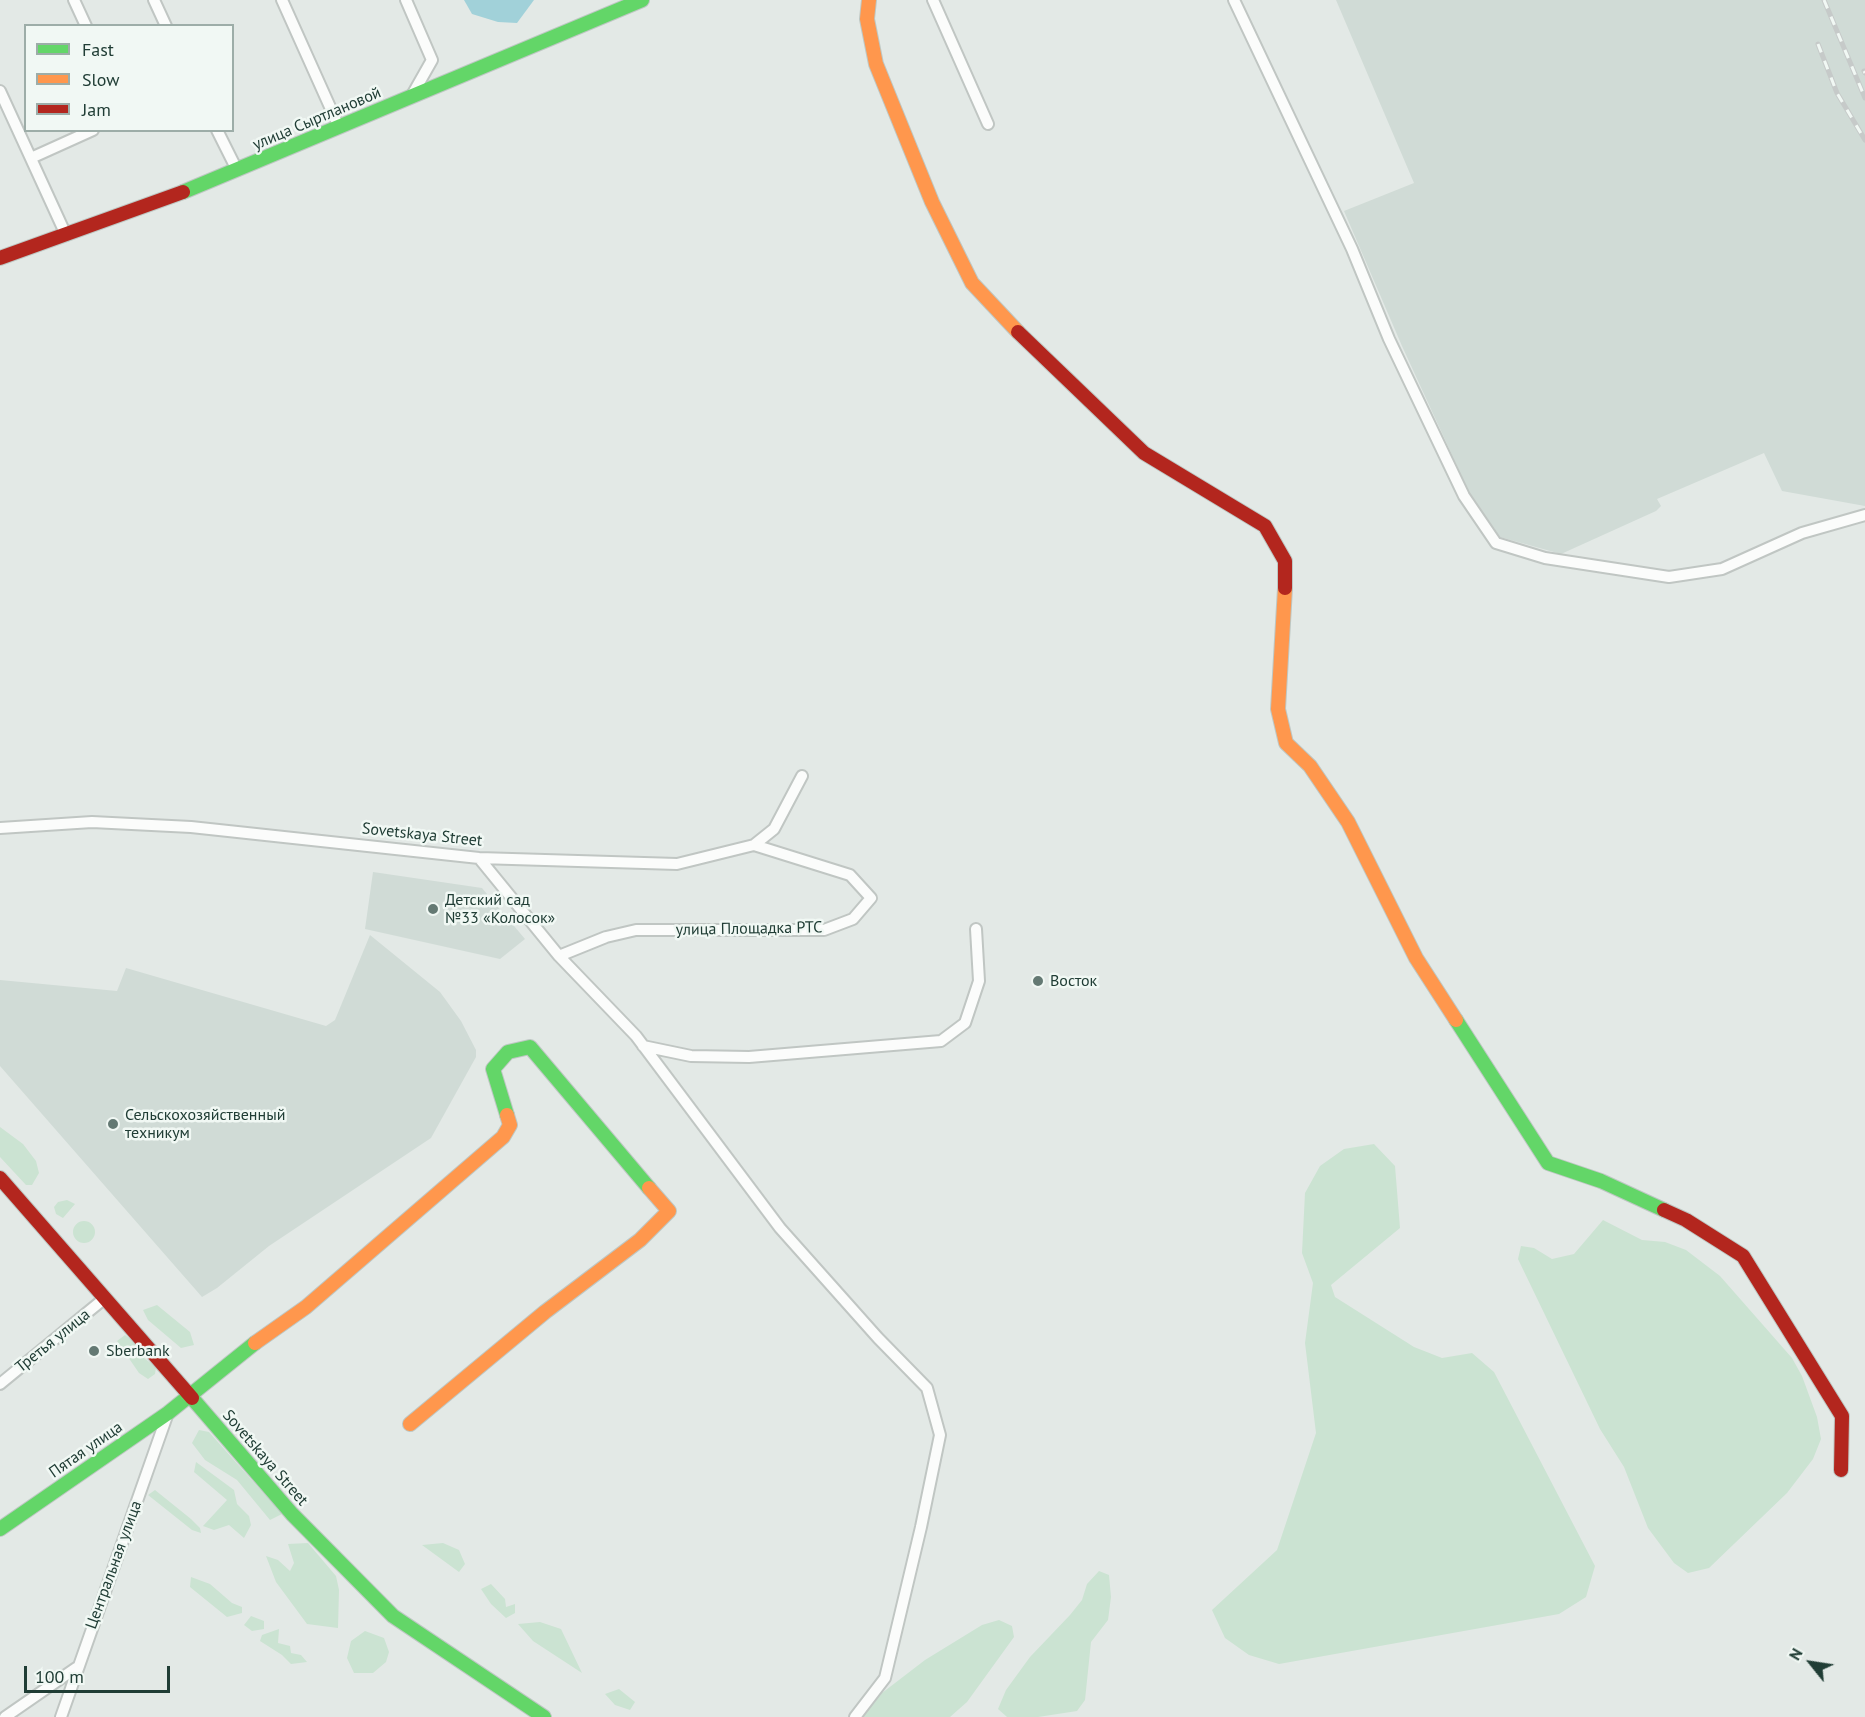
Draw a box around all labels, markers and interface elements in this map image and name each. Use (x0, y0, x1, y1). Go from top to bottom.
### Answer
legend (24, 24, 234, 132)
text: Fast (82, 38, 114, 61)
text: Slow (82, 68, 120, 91)
street label: улица Сыртлановой (250, 83, 384, 155)
text: Jam (82, 98, 111, 121)
street label: Sovetskaya Street (361, 819, 483, 851)
place label: Детский сад №33 «Колосок» (445, 890, 555, 928)
marker: Детский сад №33 «Колосок» (426, 902, 440, 916)
street label: улица Площадка РТС (676, 918, 822, 940)
place label: Восток (1050, 971, 1097, 991)
marker: Восток (1031, 974, 1045, 988)
place label: Сельскохозяйственный техникум (125, 1105, 285, 1143)
marker: Сельскохозяйственный техникум (106, 1117, 120, 1131)
street label: Третья улица (12, 1305, 94, 1377)
place label: Sberbank (106, 1341, 170, 1361)
marker: Sberbank (87, 1344, 101, 1358)
street label: Sovetskaya Street (218, 1406, 312, 1510)
street label: Пятая улица (46, 1418, 126, 1482)
street label: Центральная улица (82, 1498, 146, 1632)
north arrow (1781, 1633, 1841, 1693)
text: N (1784, 1644, 1807, 1664)
scale bar (27, 1654, 172, 1692)
text: 100 m (35, 1665, 84, 1688)

